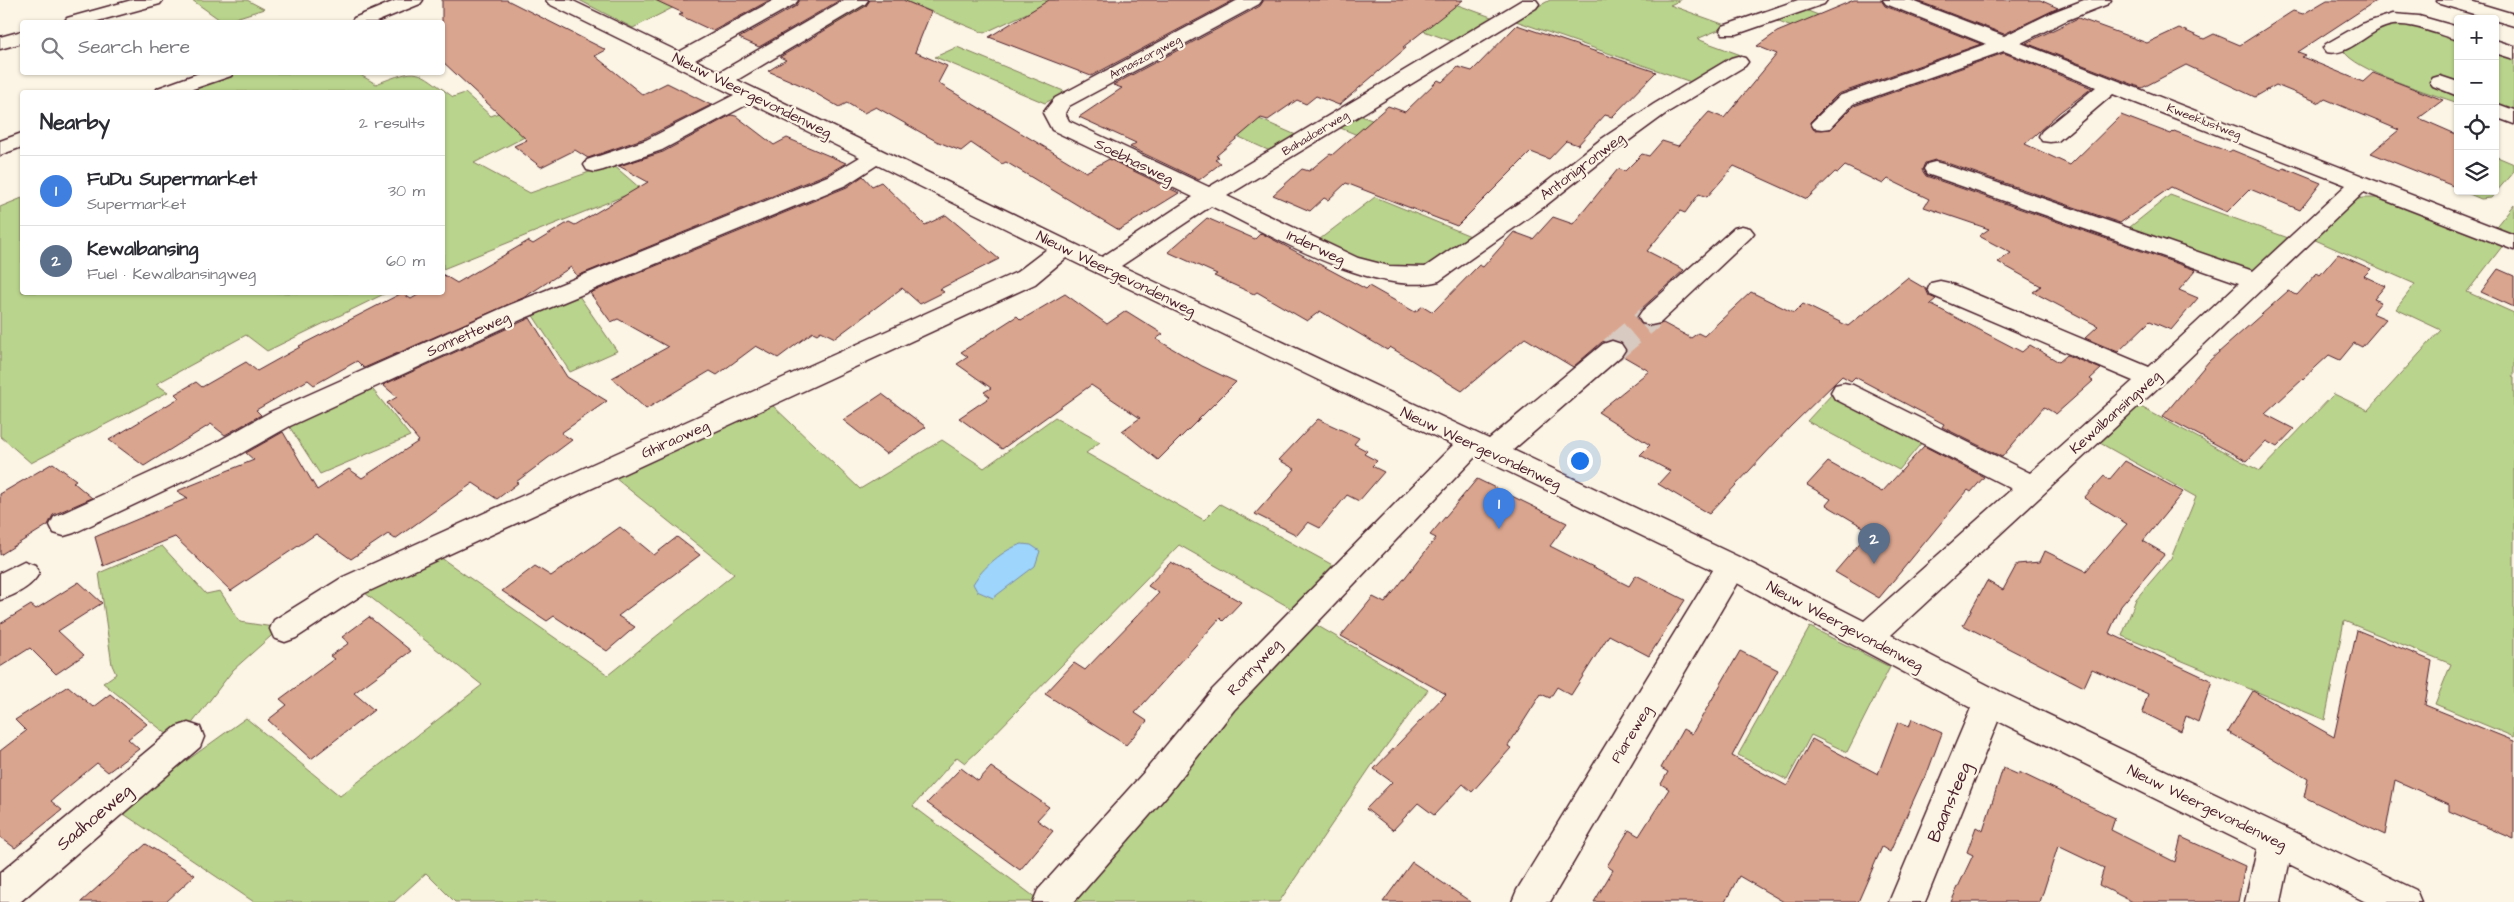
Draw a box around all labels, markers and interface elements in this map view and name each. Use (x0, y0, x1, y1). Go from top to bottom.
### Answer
map controls (2454, 15, 2499, 195)
button: + (2454, 15, 2499, 60)
search box (20, 20, 445, 75)
street label: Annaszorgweg (1106, 31, 1185, 85)
icon: search (38, 34, 66, 62)
text: Search here (78, 34, 190, 61)
street label: Nieuw Weergevondenweg (668, 48, 835, 144)
button: − (2454, 60, 2499, 105)
street label: Kweeklustweg (2164, 99, 2244, 144)
button: locate (2454, 105, 2499, 150)
street label: Bahadoerweg (1279, 107, 1352, 161)
text: Nearby (40, 108, 110, 137)
text: 2 results (359, 112, 425, 134)
street label: Antonigronweg (1536, 127, 1630, 206)
street label: Soebhasweg (1090, 133, 1177, 191)
button: layers (2454, 150, 2499, 195)
text: FuDu Supermarket (87, 166, 257, 193)
text: 1 (55, 180, 57, 202)
text: 30 m (388, 180, 425, 202)
text: Supermarket (87, 193, 186, 215)
street label: Inderweg (1283, 225, 1348, 271)
street label: Nieuw Weergevondenweg (1032, 226, 1199, 322)
text: Kewalbansing (87, 236, 198, 263)
text: 2 (51, 250, 61, 272)
text: 60 m (386, 250, 425, 272)
text: Fuel · Kewalbansingweg (87, 263, 256, 285)
street label: Sonnetteweg (423, 307, 514, 363)
street label: Kewalbansingweg (2065, 366, 2166, 460)
street label: Nieuw Weergevondenweg (1397, 402, 1565, 496)
street label: Ghiraoweg (638, 415, 713, 465)
your location (1567, 448, 1593, 474)
pin: 1 (1483, 488, 1515, 529)
pin: 2 (1858, 523, 1890, 564)
street label: Nieuw Weergevondenweg (1762, 576, 1927, 678)
street label: Ronnyweg (1223, 634, 1287, 701)
street label: Piareweg (1606, 701, 1658, 768)
street label: Baansteeg (1921, 758, 1979, 847)
street label: Nieuw Weergevondenweg (2123, 760, 2290, 856)
street label: Sadhoeweg (51, 778, 138, 857)

